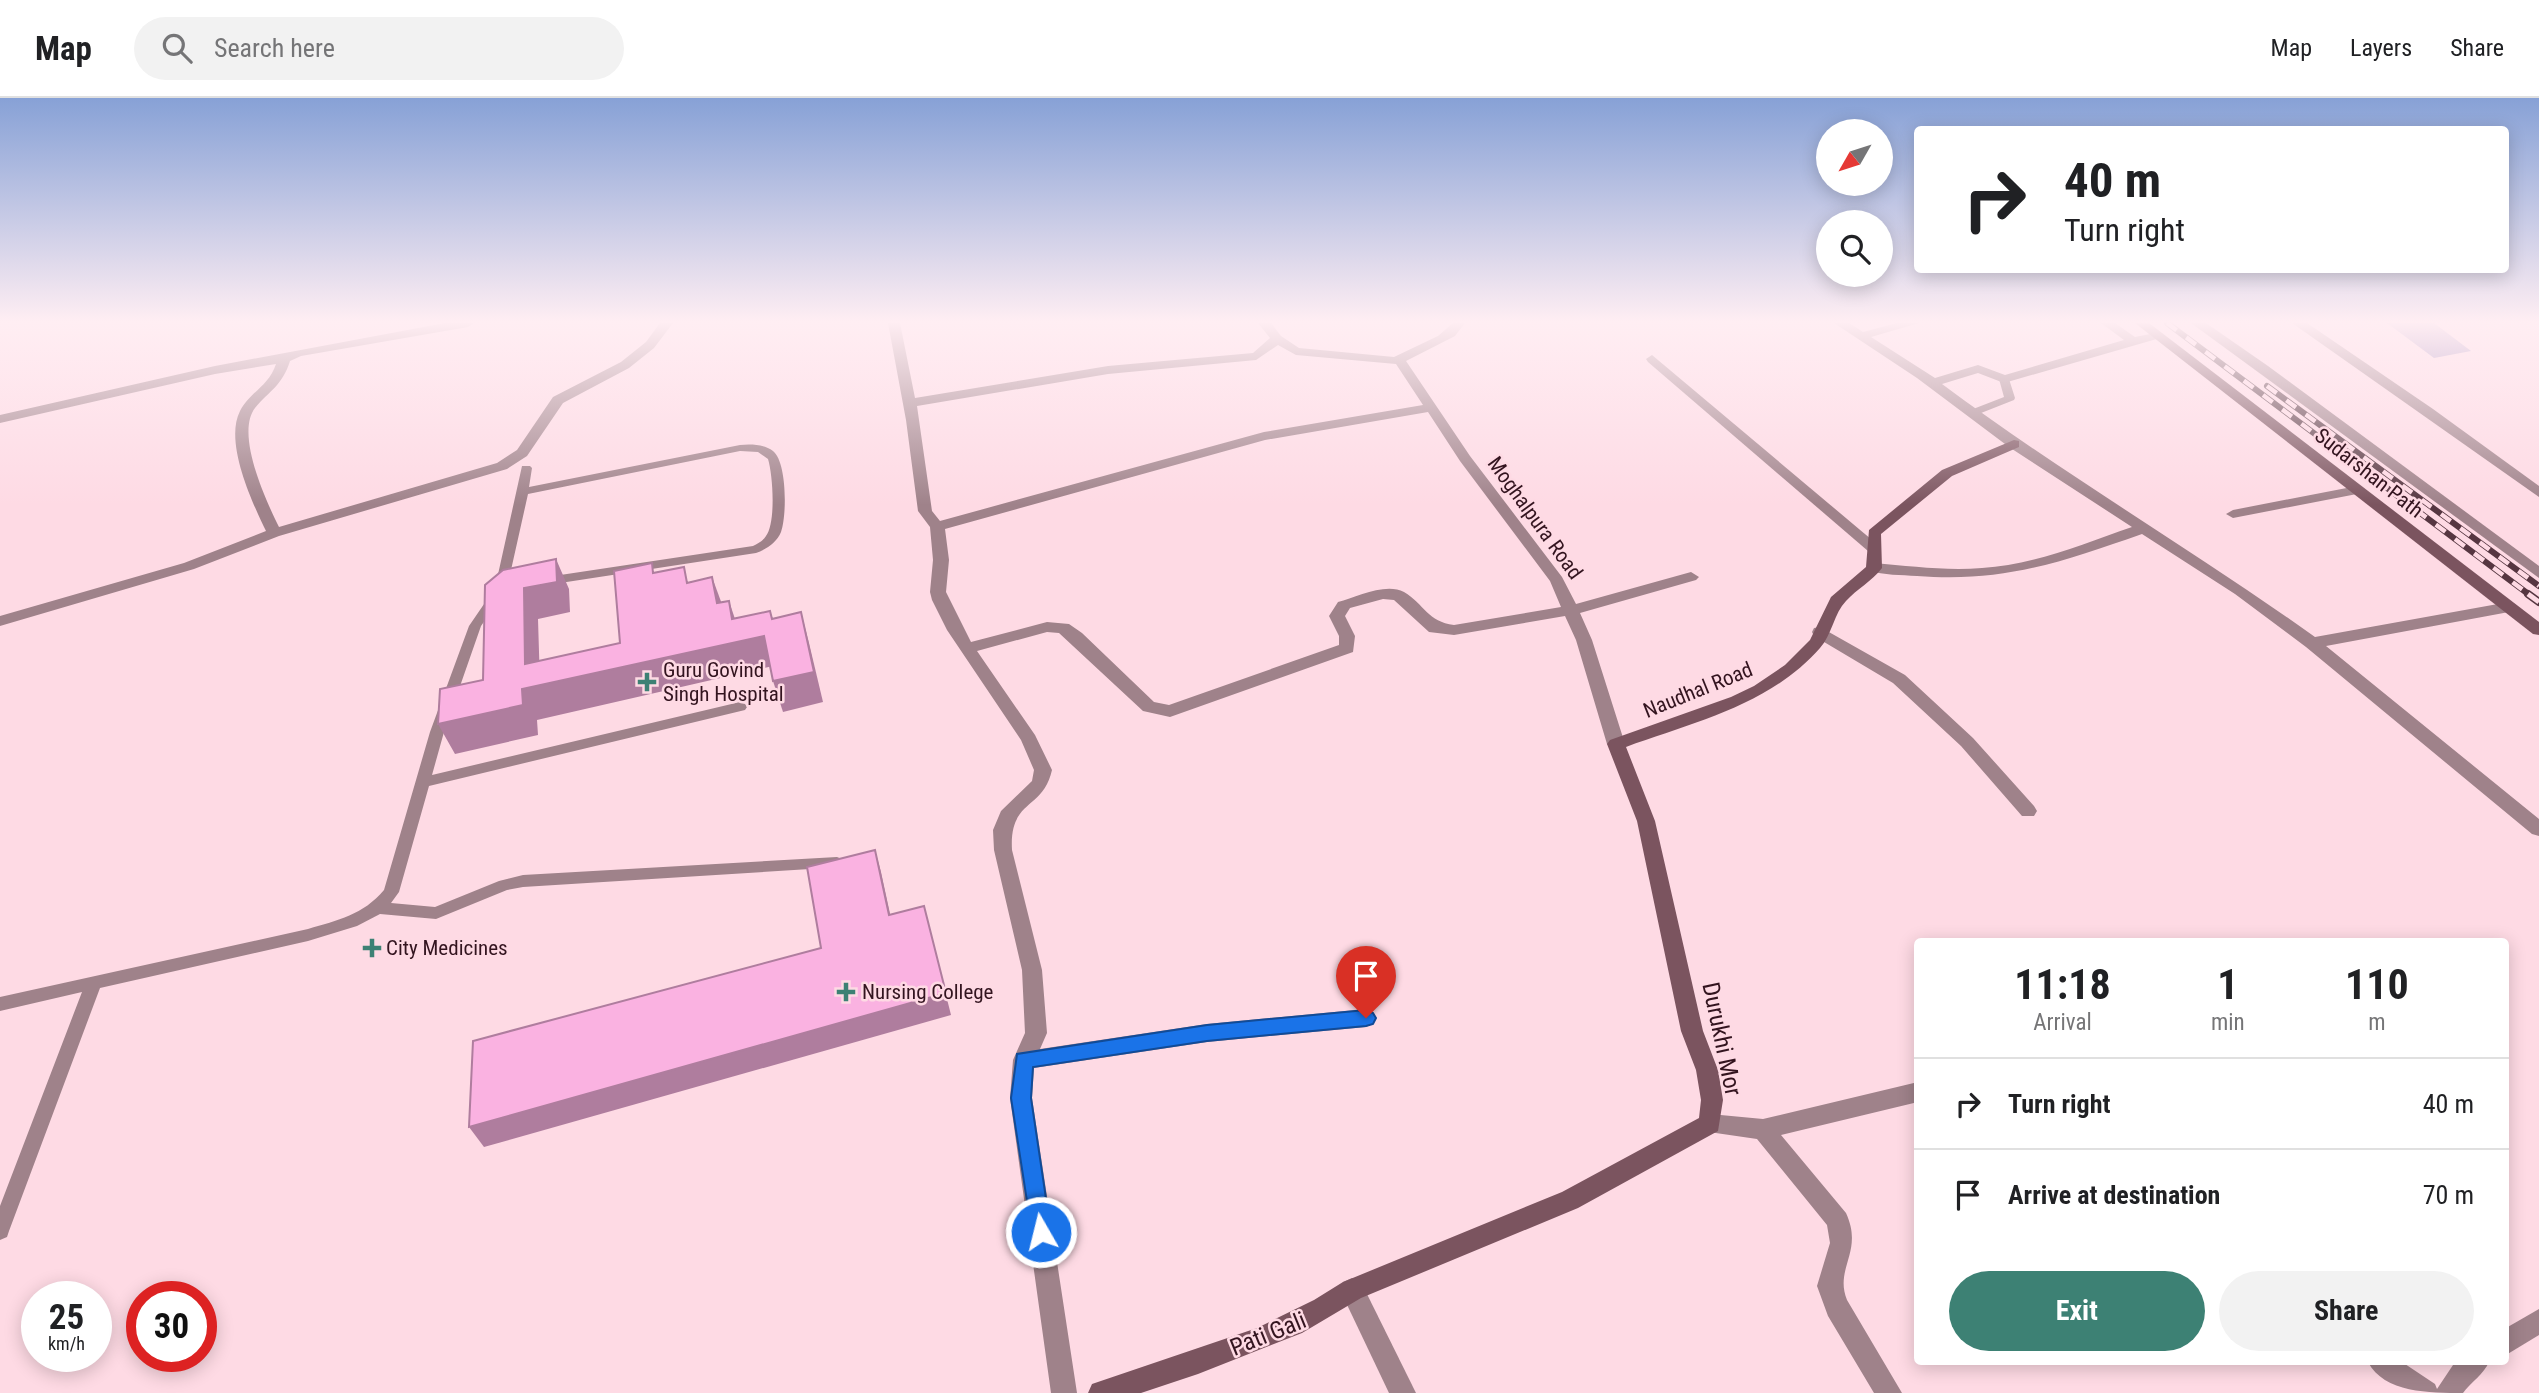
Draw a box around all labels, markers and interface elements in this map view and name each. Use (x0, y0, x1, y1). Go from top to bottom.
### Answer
search box (134, 17, 624, 80)
text: Map (35, 29, 92, 68)
icon: search (158, 29, 196, 67)
text: Search here (214, 33, 335, 63)
text: Map (2271, 34, 2312, 62)
text: Layers (2350, 34, 2412, 62)
text: Share (2450, 34, 2504, 62)
north arrow (1816, 119, 1894, 196)
map controls (1816, 119, 1893, 287)
text: 40 m (2064, 152, 2161, 209)
icon: right (1949, 154, 2040, 245)
button: search (1816, 210, 1893, 287)
text: Turn right (2064, 211, 2185, 249)
street label: Sudarshan Path (2310, 423, 2428, 523)
street label: Moghalpura Road (1483, 452, 1587, 584)
street label: Naudhal Road (1640, 657, 1756, 723)
place label: Guru Govind Singh Hospital (663, 658, 784, 706)
marker: Guru Govind Singh Hospital (637, 672, 657, 692)
place label: City Medicines (386, 936, 508, 960)
marker: City Medicines (364, 940, 380, 956)
pin (1336, 946, 1396, 1018)
icon: arrive (1347, 957, 1385, 995)
text: 11:18 (2014, 960, 2111, 1009)
text: 1 (2217, 960, 2238, 1009)
text: 110 (2345, 960, 2409, 1009)
place label: Nursing College (862, 980, 994, 1004)
street label: Durukhi Mor (1696, 980, 1748, 1098)
marker: Nursing College (836, 982, 856, 1002)
text: Arrival (2033, 1009, 2092, 1036)
text: min (2211, 1009, 2245, 1036)
text: m (2368, 1009, 2385, 1036)
icon: right (1949, 1085, 1987, 1123)
text: Turn right (2008, 1089, 2110, 1119)
text: 40 m (2423, 1089, 2474, 1119)
icon: arrive (1949, 1176, 1987, 1214)
text: Arrive at destination (2008, 1180, 2220, 1210)
text: 70 m (2423, 1180, 2474, 1210)
position arrow (1004, 1195, 1078, 1269)
button: Exit (1949, 1271, 2205, 1351)
button: Share (2219, 1271, 2474, 1351)
speed limit sign: 30 (126, 1281, 217, 1372)
text: 25 (49, 1297, 84, 1338)
street label: Pati Gali (1226, 1306, 1310, 1362)
text: km/h (48, 1333, 85, 1354)

